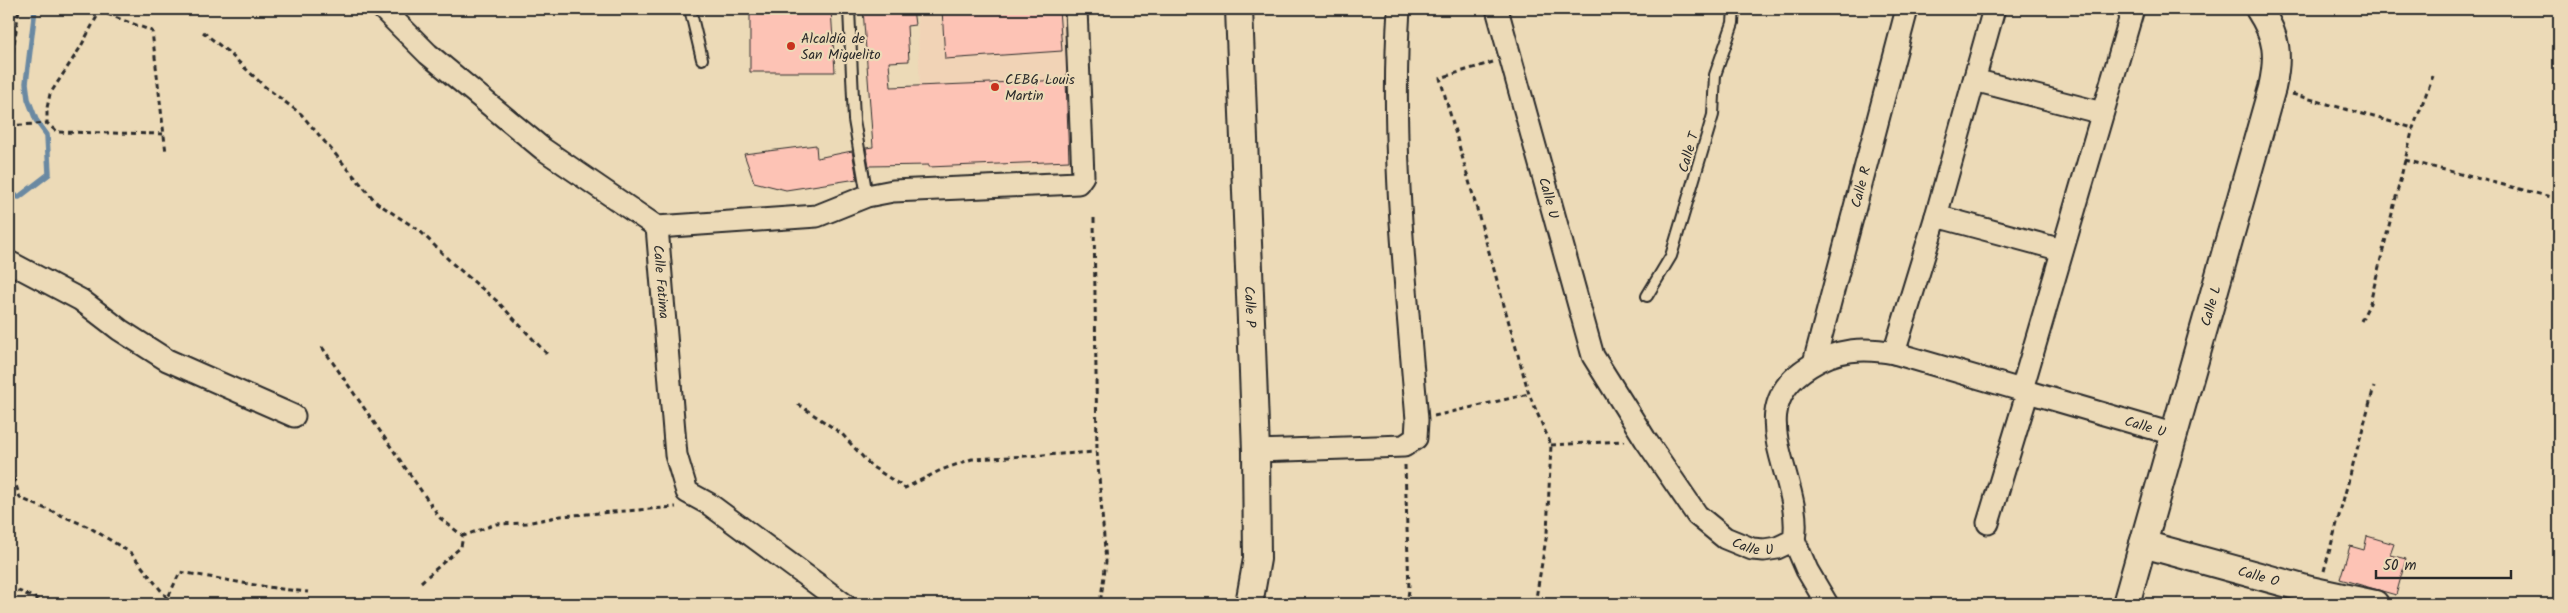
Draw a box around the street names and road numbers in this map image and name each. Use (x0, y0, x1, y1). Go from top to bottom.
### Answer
street label: Calle T (1673, 128, 1706, 175)
street label: Calle R (1845, 164, 1877, 210)
street label: Calle U (1532, 175, 1565, 221)
street label: Calle Fatima (647, 244, 675, 320)
street label: Calle L (2195, 283, 2228, 329)
street label: Calle P (1238, 286, 1261, 328)
street label: Calle U (2122, 411, 2168, 443)
street label: Calle U (1728, 532, 1775, 562)
street label: Calle O (2235, 561, 2282, 593)

